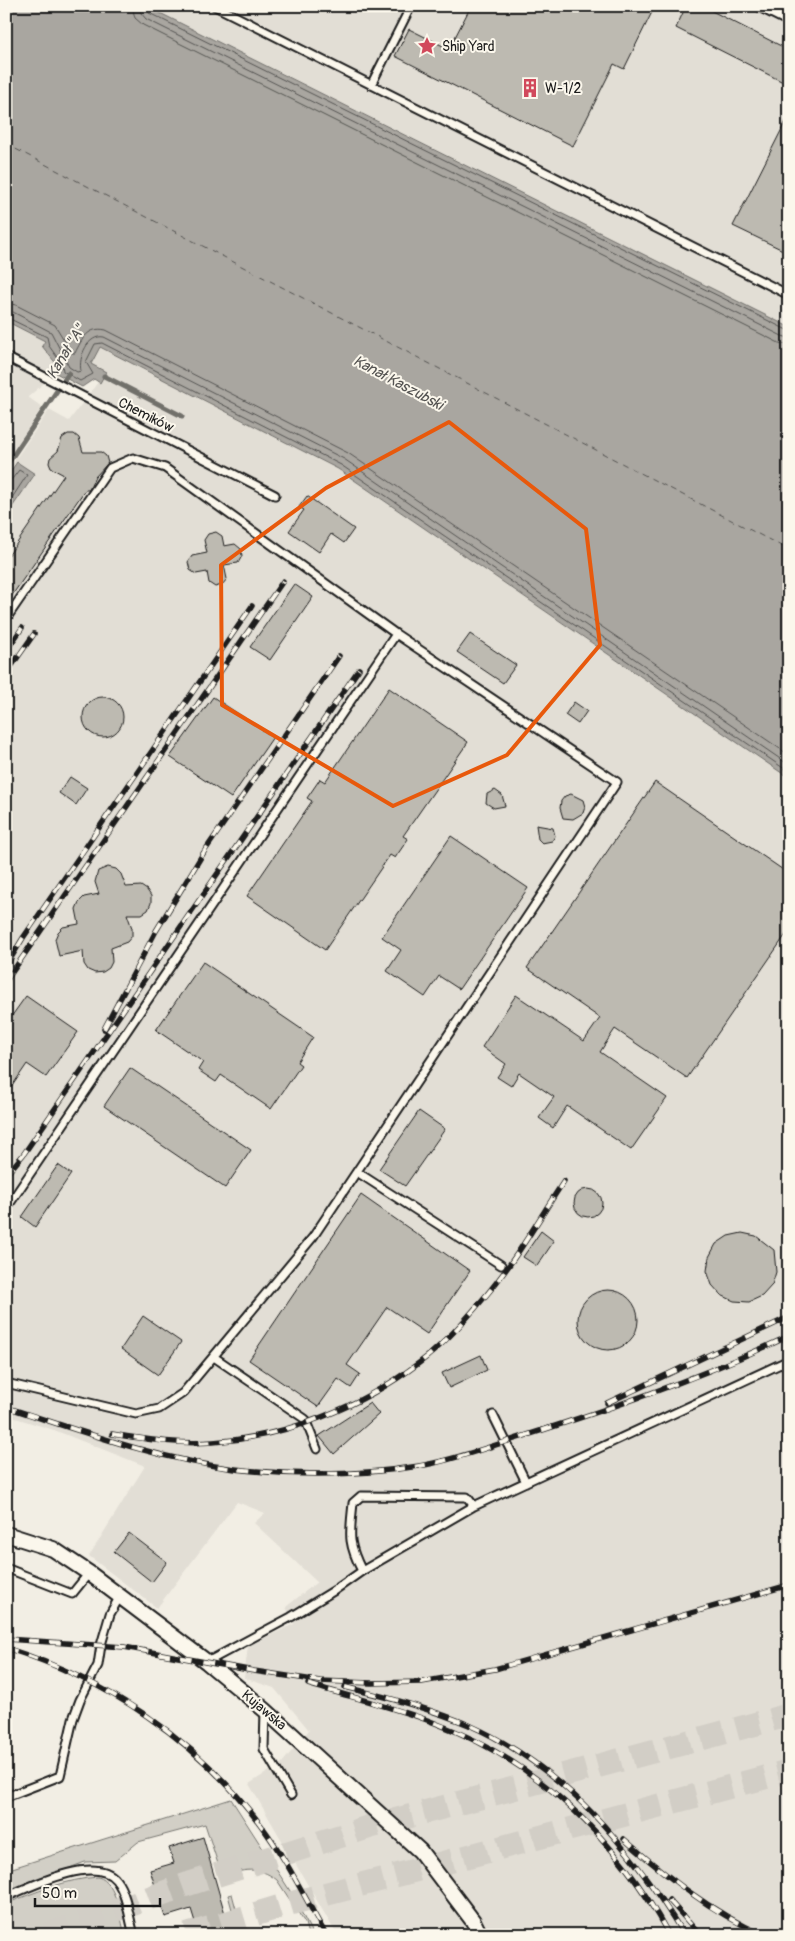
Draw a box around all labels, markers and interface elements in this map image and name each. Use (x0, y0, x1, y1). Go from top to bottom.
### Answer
place icon: Ship Yard (416, 35, 438, 57)
place label: Ship Yard (442, 38, 495, 55)
building icon: W-1/2 (519, 77, 541, 99)
place label: W-1/2 (545, 80, 581, 97)
water label: Kanał "A" (42, 320, 91, 383)
water label: Kanał Kaszubski (350, 351, 448, 416)
street label: Chemików (115, 394, 177, 436)
street label: Kujawska (238, 1686, 290, 1734)
scale bar (35, 1876, 160, 1908)
text: 50 m (42, 1884, 77, 1903)

